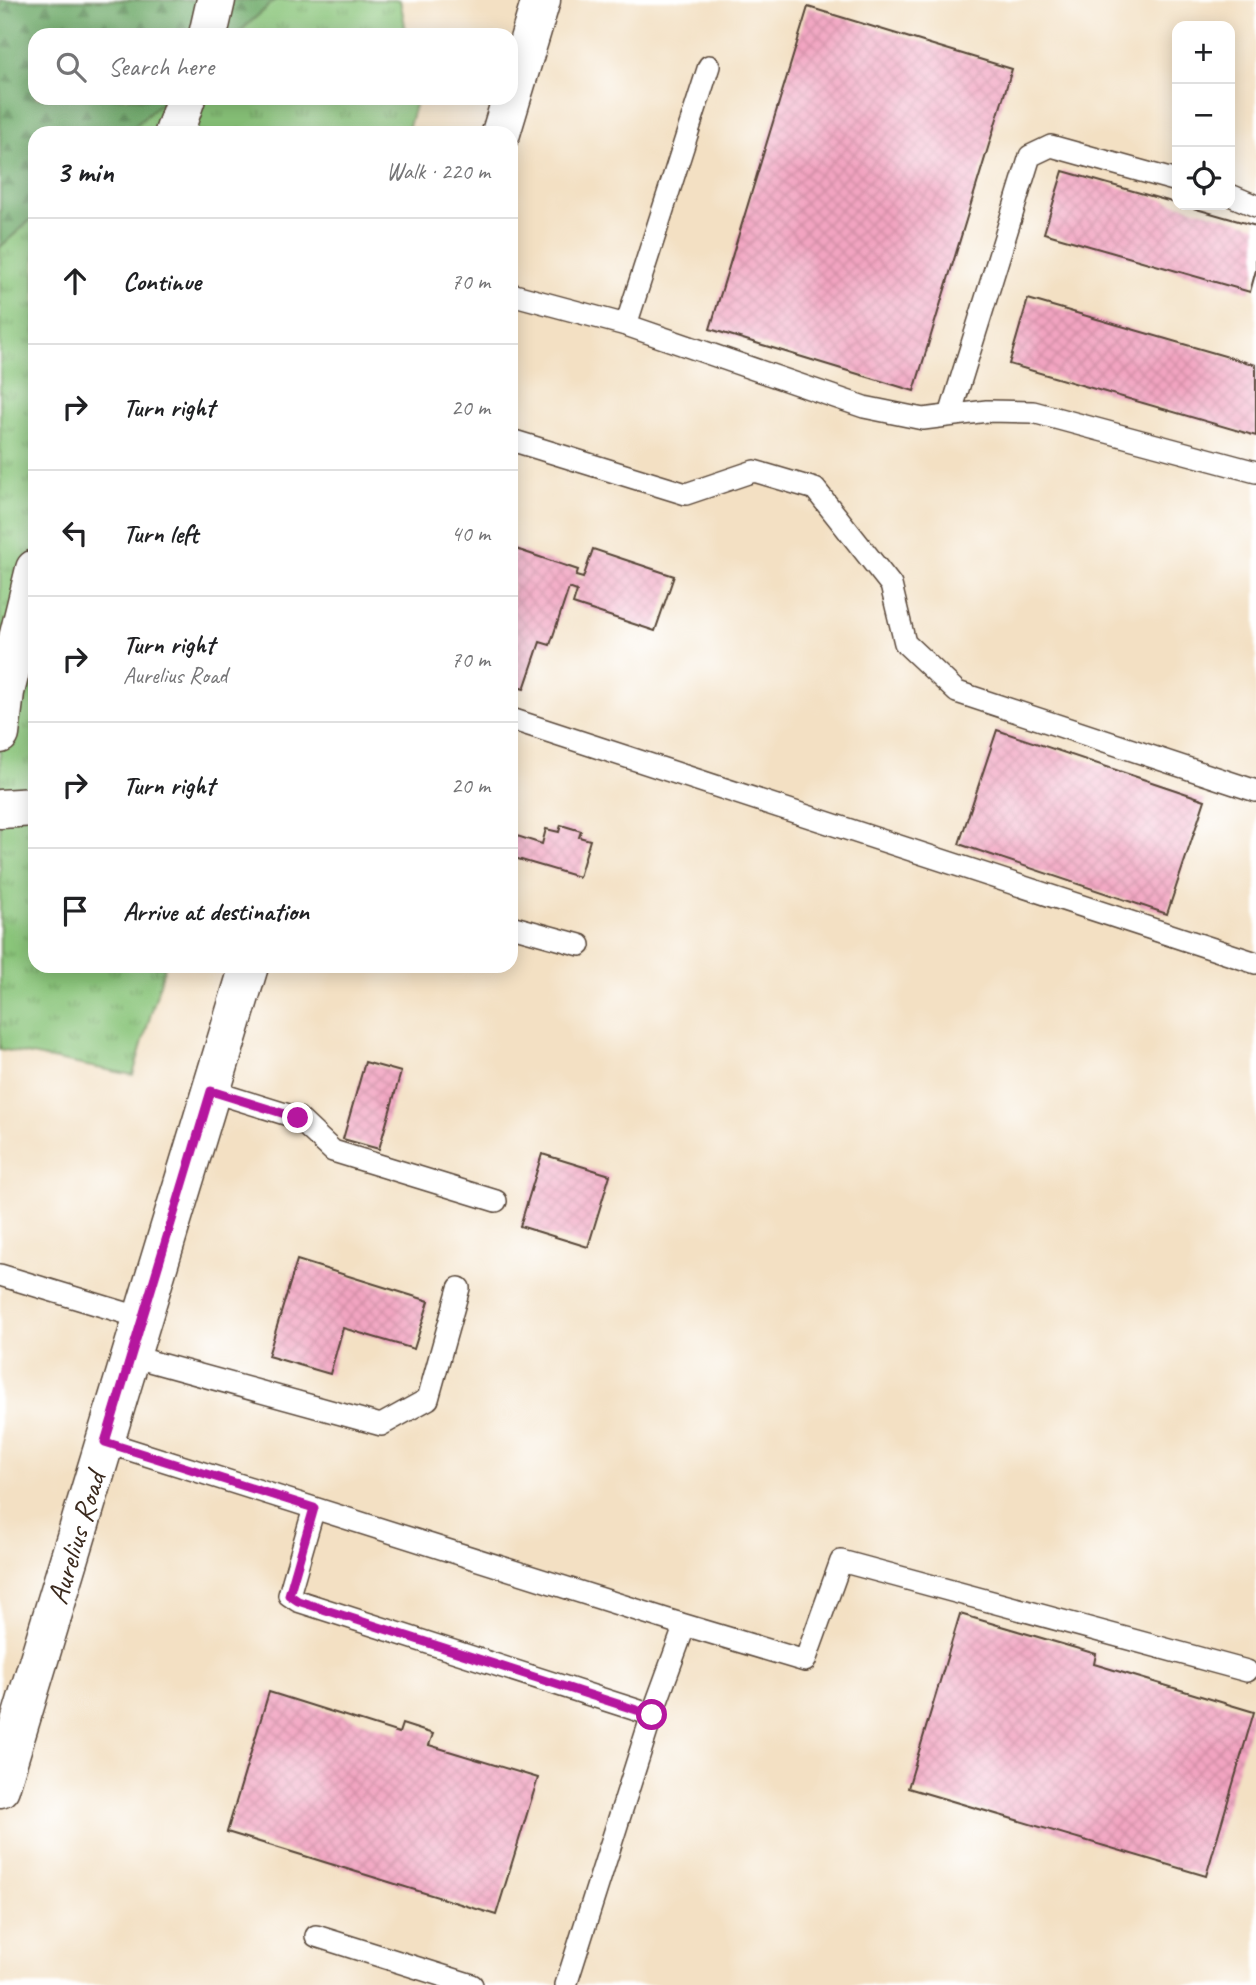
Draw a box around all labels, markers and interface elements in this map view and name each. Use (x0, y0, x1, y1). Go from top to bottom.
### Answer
map controls (1172, 21, 1235, 210)
button: + (1172, 21, 1235, 84)
search box (28, 28, 518, 105)
icon: search (52, 48, 90, 86)
text: Search here (108, 50, 214, 83)
button: − (1172, 84, 1235, 147)
button: locate (1172, 147, 1235, 210)
text: 3 min (56, 153, 113, 191)
text: Walk · 220 m (386, 157, 490, 186)
icon: ahead (56, 262, 94, 300)
text: Continue (123, 265, 201, 298)
text: 70 m (451, 267, 490, 296)
icon: right (56, 388, 94, 426)
text: Turn right (123, 391, 214, 424)
text: 20 m (451, 393, 490, 422)
icon: left (56, 514, 94, 552)
text: Turn left (123, 517, 198, 550)
text: 40 m (451, 519, 490, 548)
text: Turn right (123, 628, 214, 661)
icon: right (56, 640, 94, 678)
text: 70 m (451, 645, 490, 674)
text: Aurelius Road (123, 661, 227, 690)
icon: right (56, 766, 94, 804)
text: Turn right (123, 769, 214, 802)
text: 20 m (451, 771, 490, 800)
icon: arrive (56, 892, 94, 930)
text: Arrive at destination (123, 895, 309, 928)
route end (282, 1102, 313, 1133)
street label: Aurelius Road (38, 1463, 115, 1609)
route start (636, 1699, 667, 1730)

